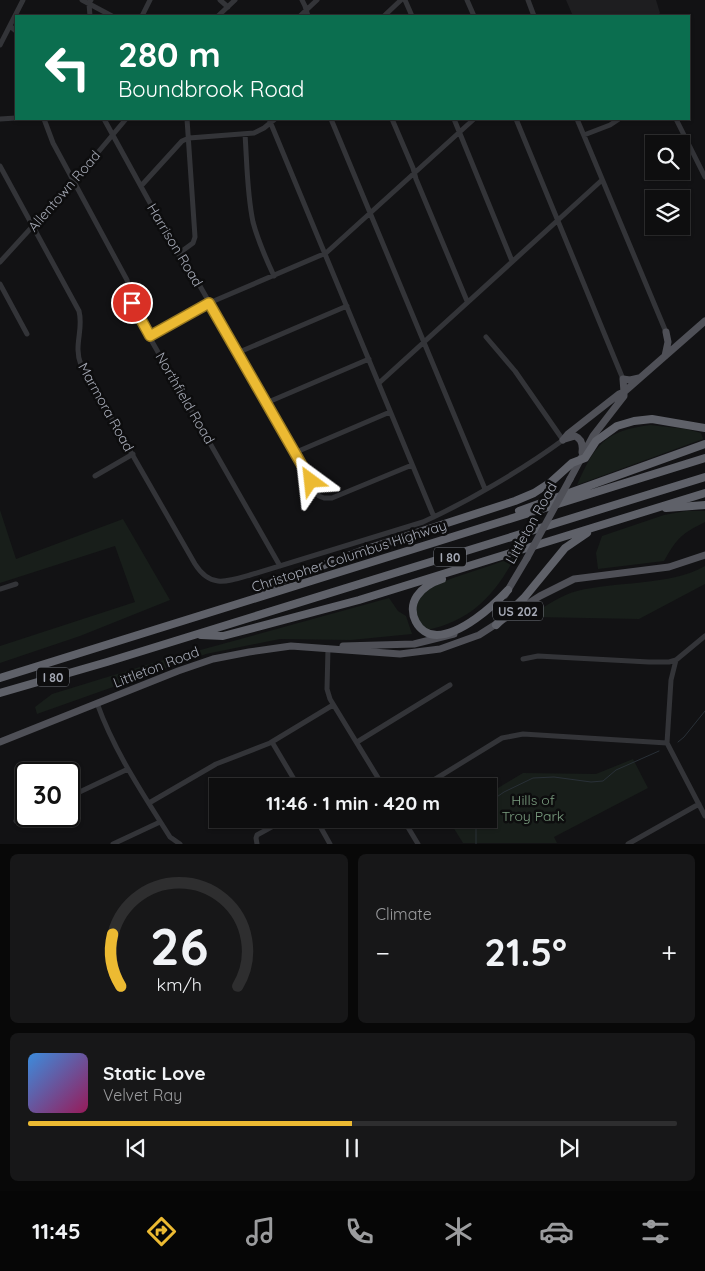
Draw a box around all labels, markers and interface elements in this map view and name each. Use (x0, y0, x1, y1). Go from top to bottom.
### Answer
text: 280 m (118, 32, 221, 76)
icon: left (35, 35, 100, 100)
text: Boundbrook Road (118, 75, 304, 103)
map controls (645, 135, 690, 235)
button: search (645, 135, 690, 180)
street label: Allentown Road (24, 147, 104, 235)
button: layers (645, 190, 690, 235)
street label: Harrison Road (143, 200, 207, 290)
pin (111, 282, 153, 324)
icon: arrive (118, 289, 146, 317)
street label: Northfield Road (152, 349, 218, 447)
street label: Marmora Road (74, 359, 138, 455)
position arrow (284, 454, 336, 506)
street label: Littleton Road (501, 479, 561, 567)
street label: Christopher Columbus Highway (249, 516, 449, 596)
road number: I 80 (434, 548, 466, 566)
road number: US 202 (493, 602, 543, 620)
street label: Littleton Road (110, 642, 202, 692)
road number: I 80 (37, 668, 69, 686)
speed limit sign: 30 (15, 762, 80, 827)
text: 11:46 · 1 min · 420 m (266, 791, 440, 815)
park label: Hills of Troy Park (502, 791, 564, 825)
text: Climate (376, 904, 432, 924)
text: 26 (150, 913, 208, 978)
text: 21.5° (484, 928, 567, 976)
text: − (376, 935, 390, 970)
text: + (661, 935, 677, 970)
text: km/h (156, 973, 201, 995)
text: Static Love (103, 1061, 206, 1085)
text: Velvet Ray (103, 1085, 182, 1105)
icon: previous (122, 1134, 150, 1162)
icon: pause (338, 1134, 366, 1162)
icon: next (555, 1134, 583, 1162)
icon: directions (144, 1214, 179, 1249)
icon: music (243, 1214, 278, 1249)
icon: phone (342, 1214, 377, 1249)
icon: climate (441, 1214, 476, 1249)
icon: car (539, 1214, 574, 1249)
icon: filters (638, 1214, 673, 1249)
text: 11:45 (32, 1217, 81, 1245)

